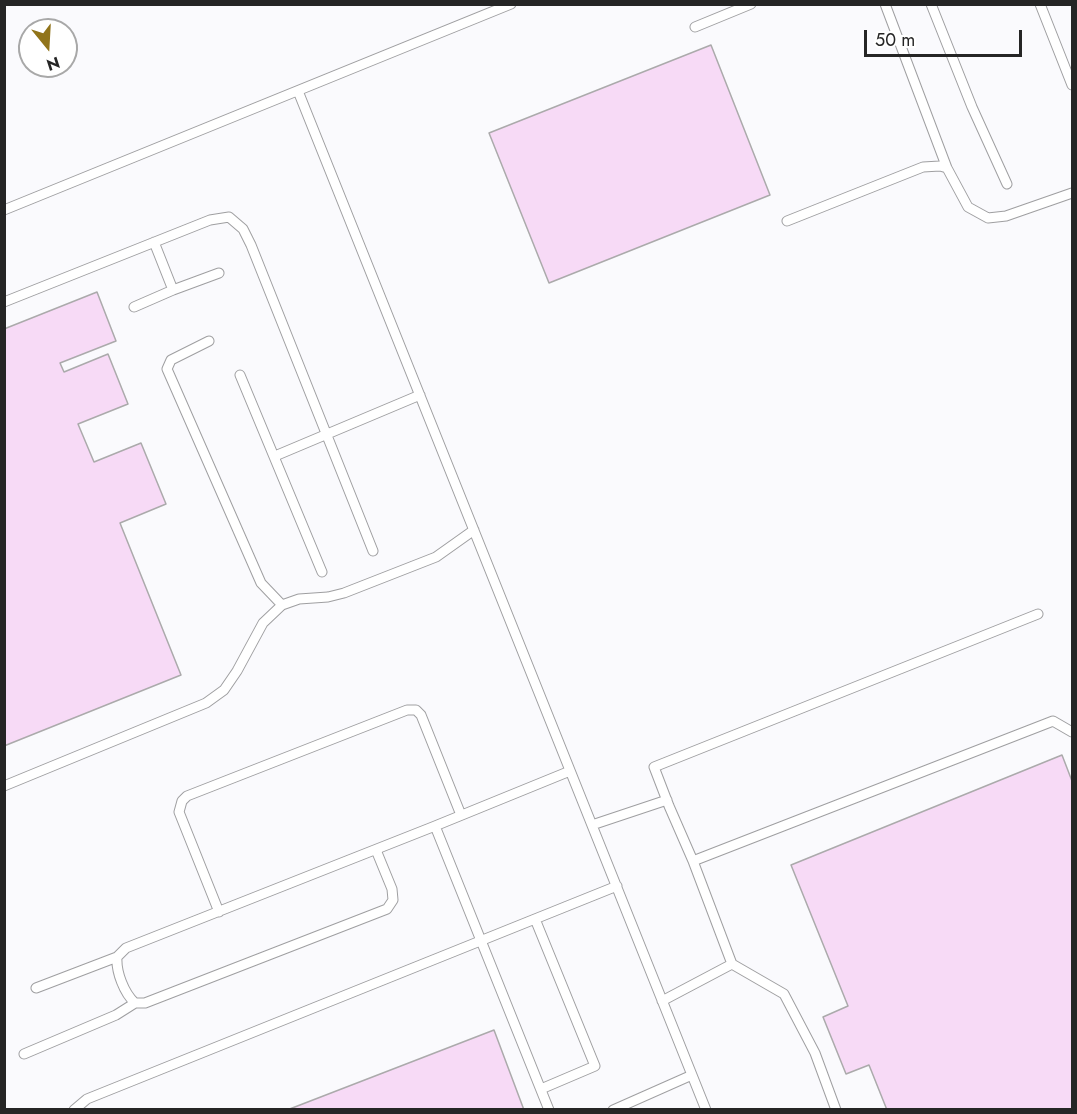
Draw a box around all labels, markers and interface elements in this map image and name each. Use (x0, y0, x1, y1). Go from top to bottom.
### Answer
north arrow (18, 18, 78, 78)
scale bar (867, 18, 1024, 56)
text: 50 m (875, 27, 915, 53)
text: N (43, 51, 63, 77)

